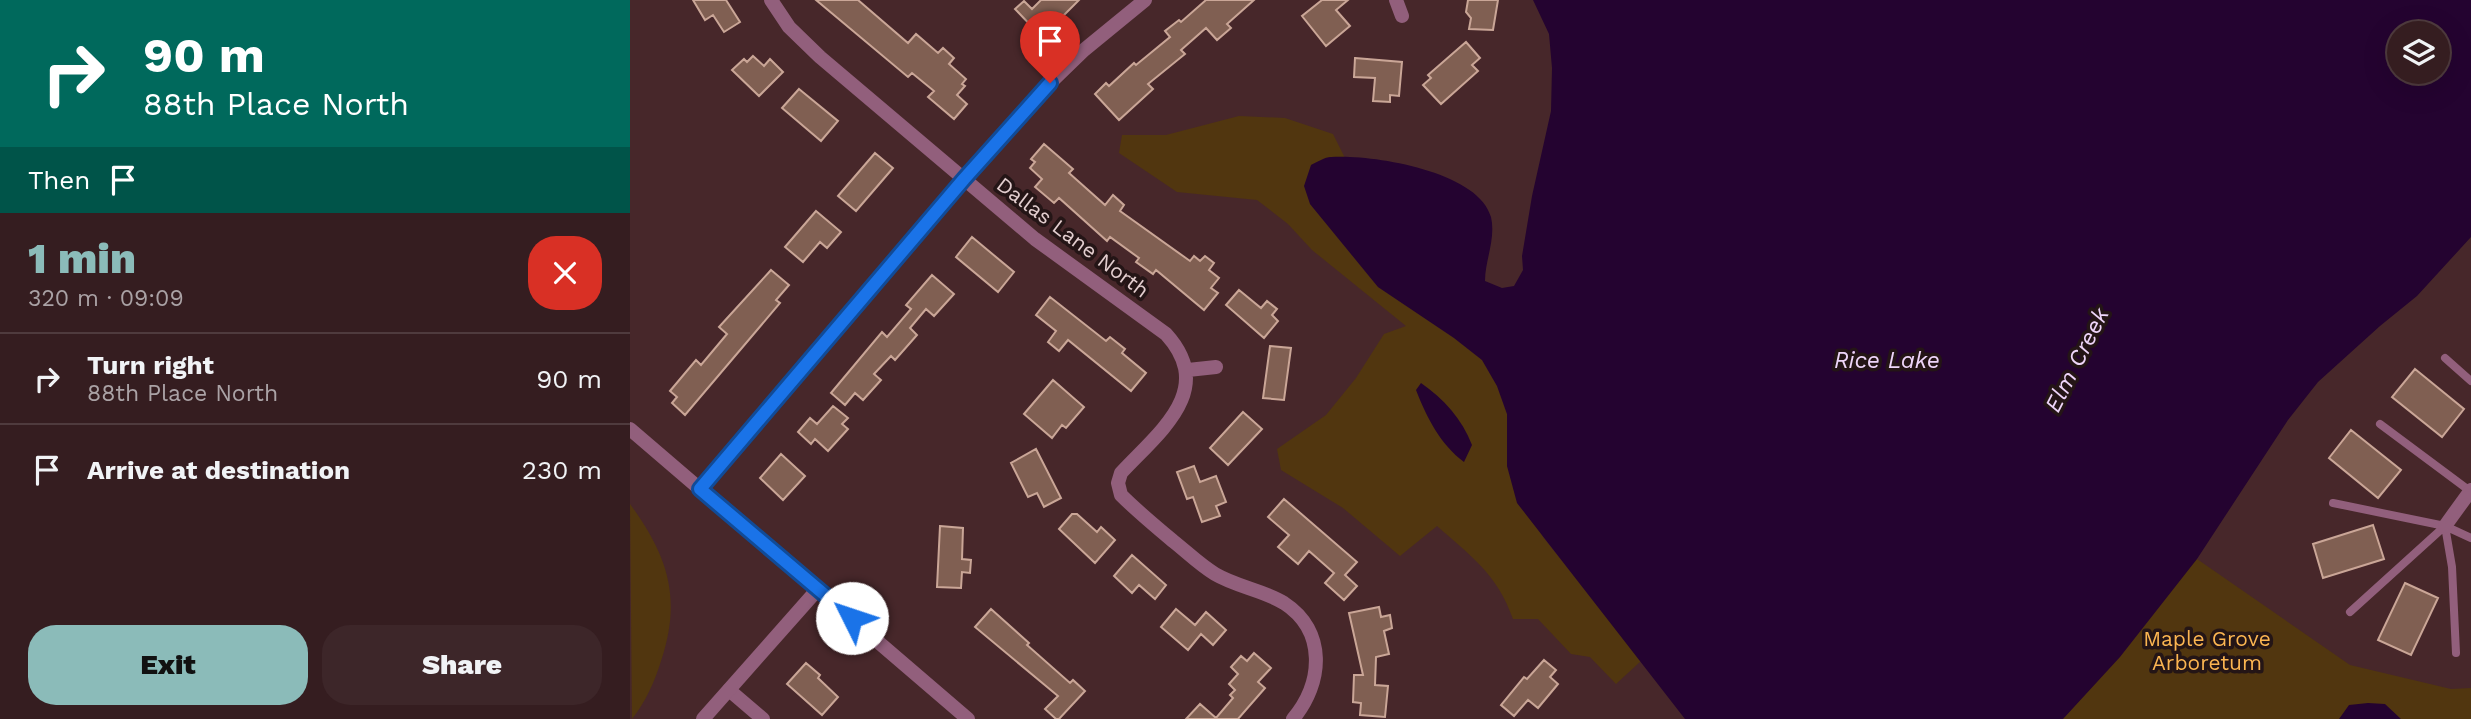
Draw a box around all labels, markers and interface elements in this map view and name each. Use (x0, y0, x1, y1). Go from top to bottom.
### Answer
pin (1020, 11, 1080, 83)
map controls (2387, 21, 2450, 84)
button: layers (2387, 21, 2450, 84)
icon: arrive (1031, 22, 1069, 60)
text: 90 m (143, 26, 265, 84)
icon: right (28, 28, 119, 119)
text: 88th Place North (143, 85, 409, 123)
icon: arrive (104, 161, 142, 199)
text: Then (28, 165, 90, 195)
street label: Dallas Lane North (992, 172, 1154, 302)
text: 1 min (28, 234, 136, 283)
button: close (528, 236, 602, 310)
text: 320 m · 09:09 (28, 285, 184, 312)
water label: Elm Creek (2039, 302, 2115, 417)
water label: Rice Lake (1834, 347, 1940, 374)
text: Turn right (87, 350, 214, 380)
icon: right (28, 360, 66, 398)
text: 90 m (536, 364, 602, 394)
text: 88th Place North (87, 380, 278, 407)
icon: arrive (28, 451, 66, 489)
text: Arrive at destination (87, 455, 350, 485)
text: 230 m (522, 455, 602, 485)
position arrow (815, 581, 889, 655)
button: Exit (28, 625, 308, 705)
button: Share (322, 625, 602, 705)
park label: Maple Grove Arboretum (2143, 626, 2271, 675)

